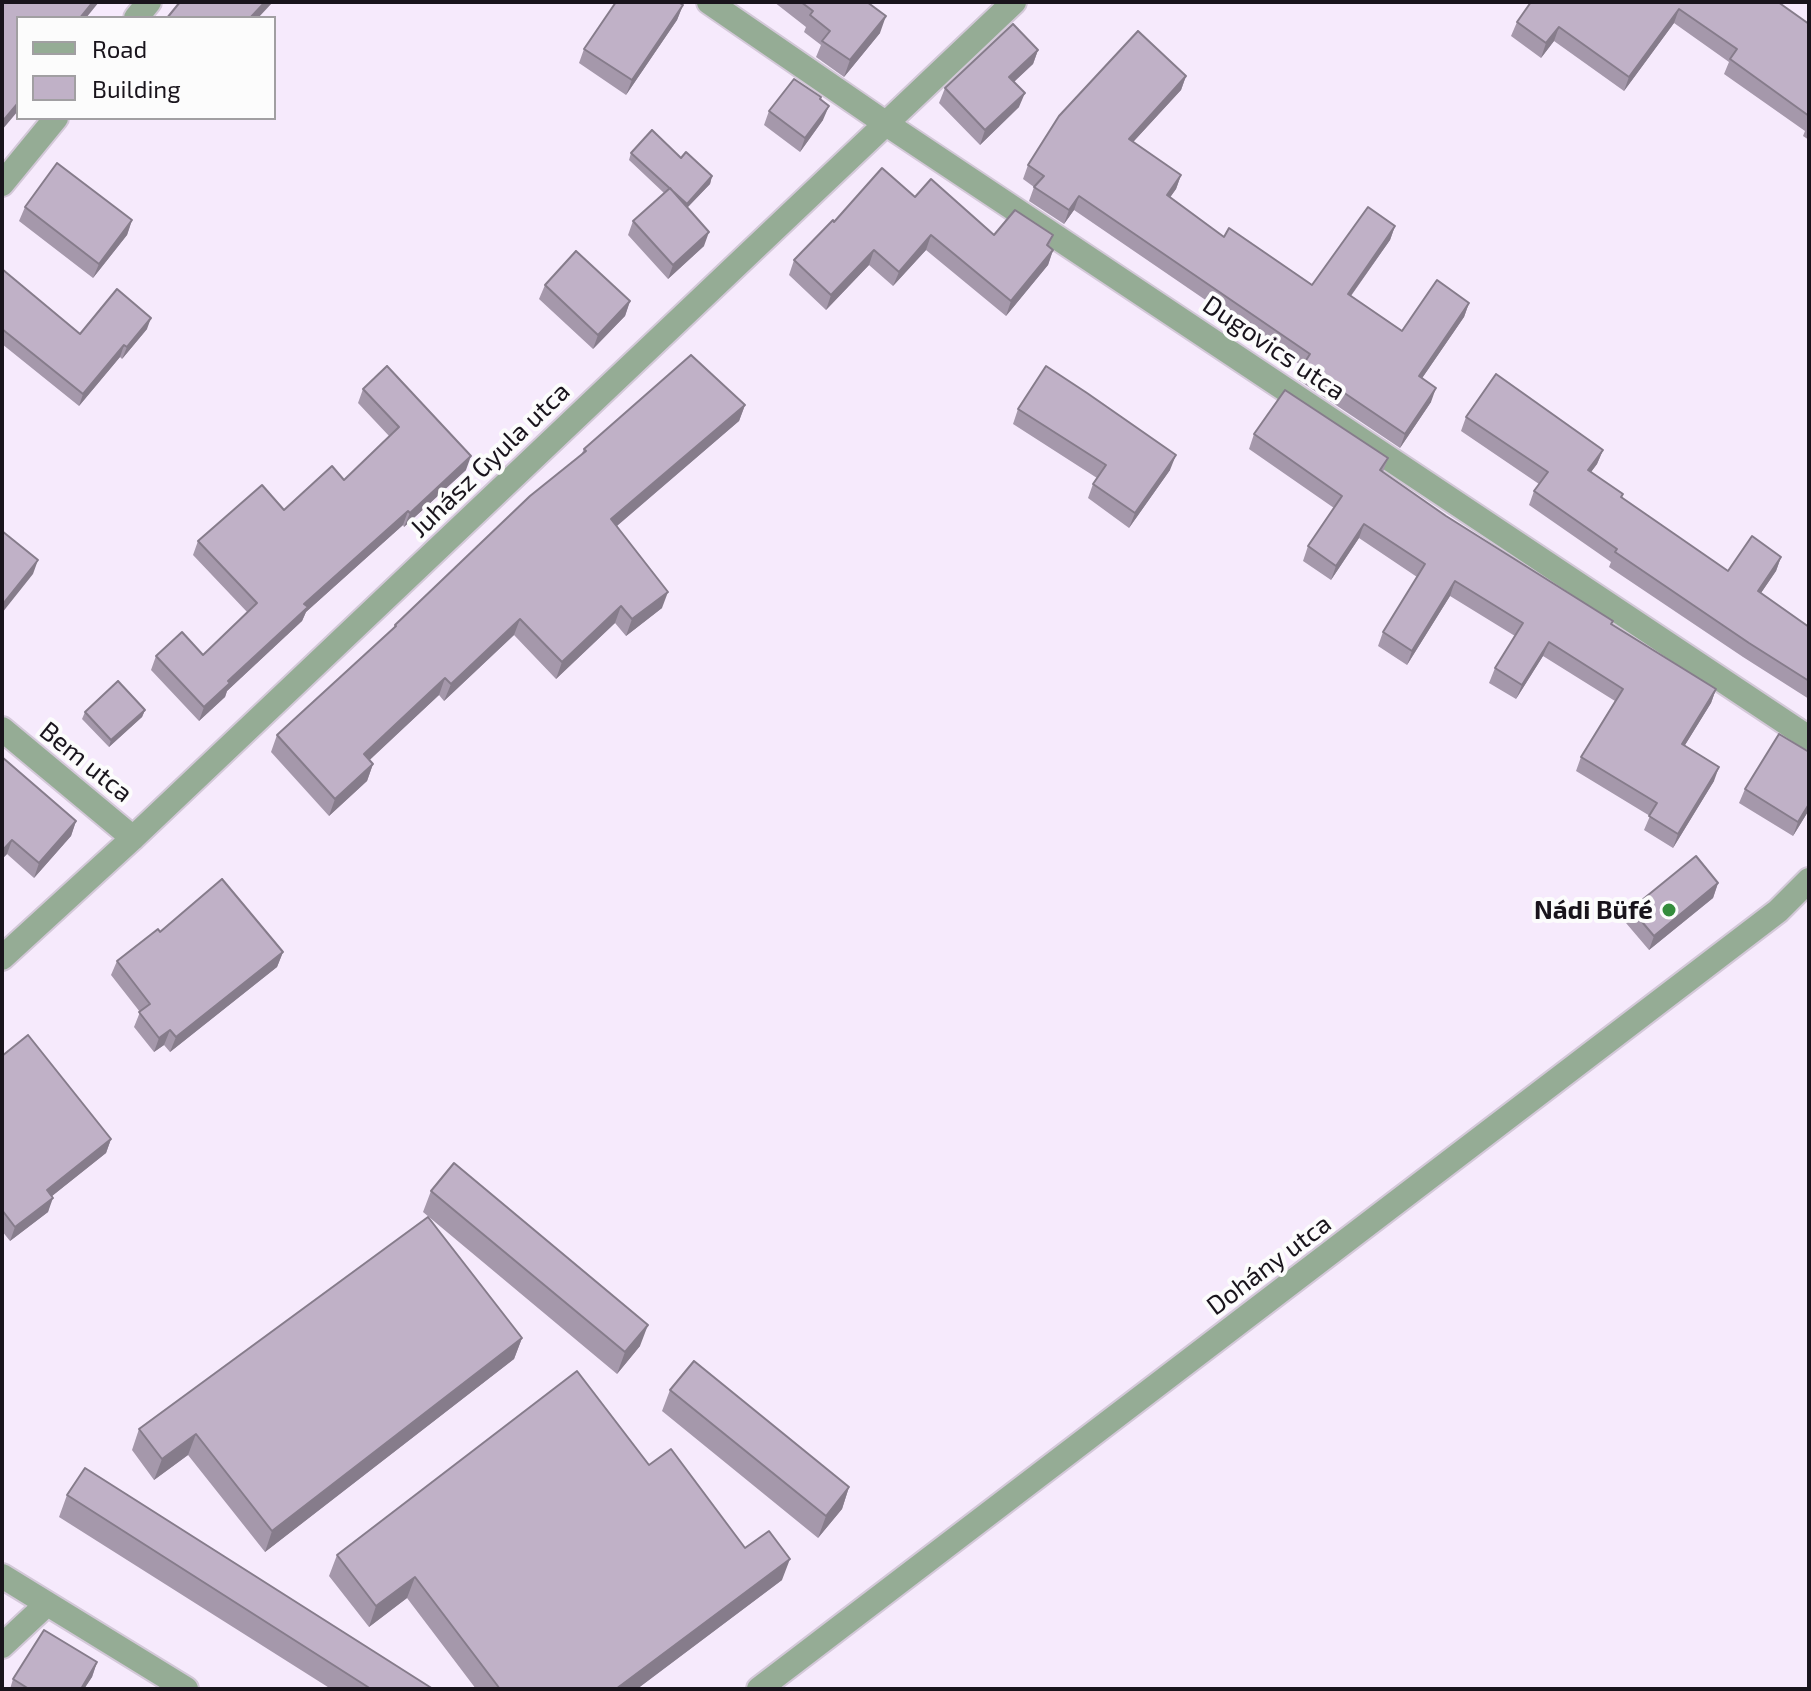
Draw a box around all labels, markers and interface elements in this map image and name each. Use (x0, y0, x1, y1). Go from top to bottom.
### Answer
legend (16, 16, 276, 120)
text: Road (92, 34, 147, 63)
text: Building (92, 74, 181, 103)
street label: Dugovics utca (1197, 289, 1351, 407)
street label: Juhász Gyula utca (404, 376, 576, 544)
street label: Bem utca (33, 715, 139, 809)
place label: Nádi Büfé (1534, 894, 1653, 926)
marker: Nádi Büfé (1660, 901, 1678, 919)
street label: Dohány utca (1201, 1208, 1337, 1322)

